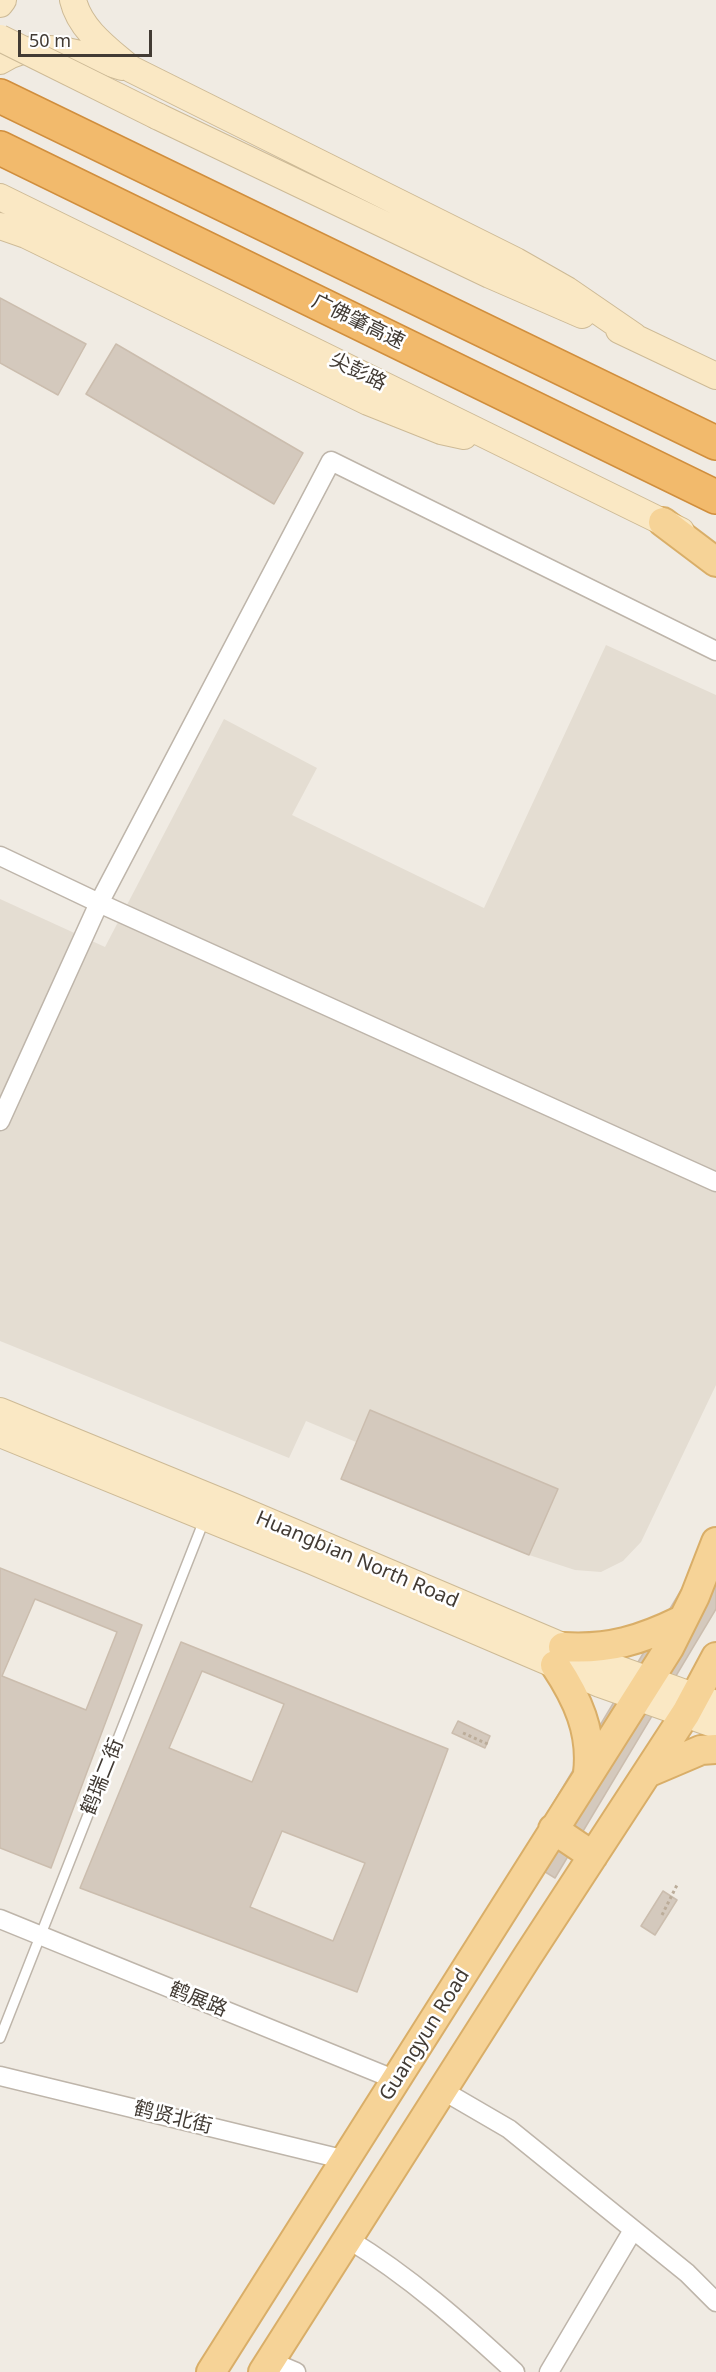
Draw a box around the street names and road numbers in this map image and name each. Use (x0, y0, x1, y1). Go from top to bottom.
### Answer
street label: 广佛肇高速 (308, 289, 408, 355)
street label: 尖彭路 (326, 348, 390, 396)
street label: Huangbian North Road (252, 1506, 462, 1614)
street label: 鹤瑞二街 (77, 1735, 129, 1819)
street label: Guangyun Road (375, 1965, 475, 2105)
street label: 鹤展路 (166, 1978, 230, 2022)
street label: 鹤贤北街 (131, 2097, 215, 2139)

